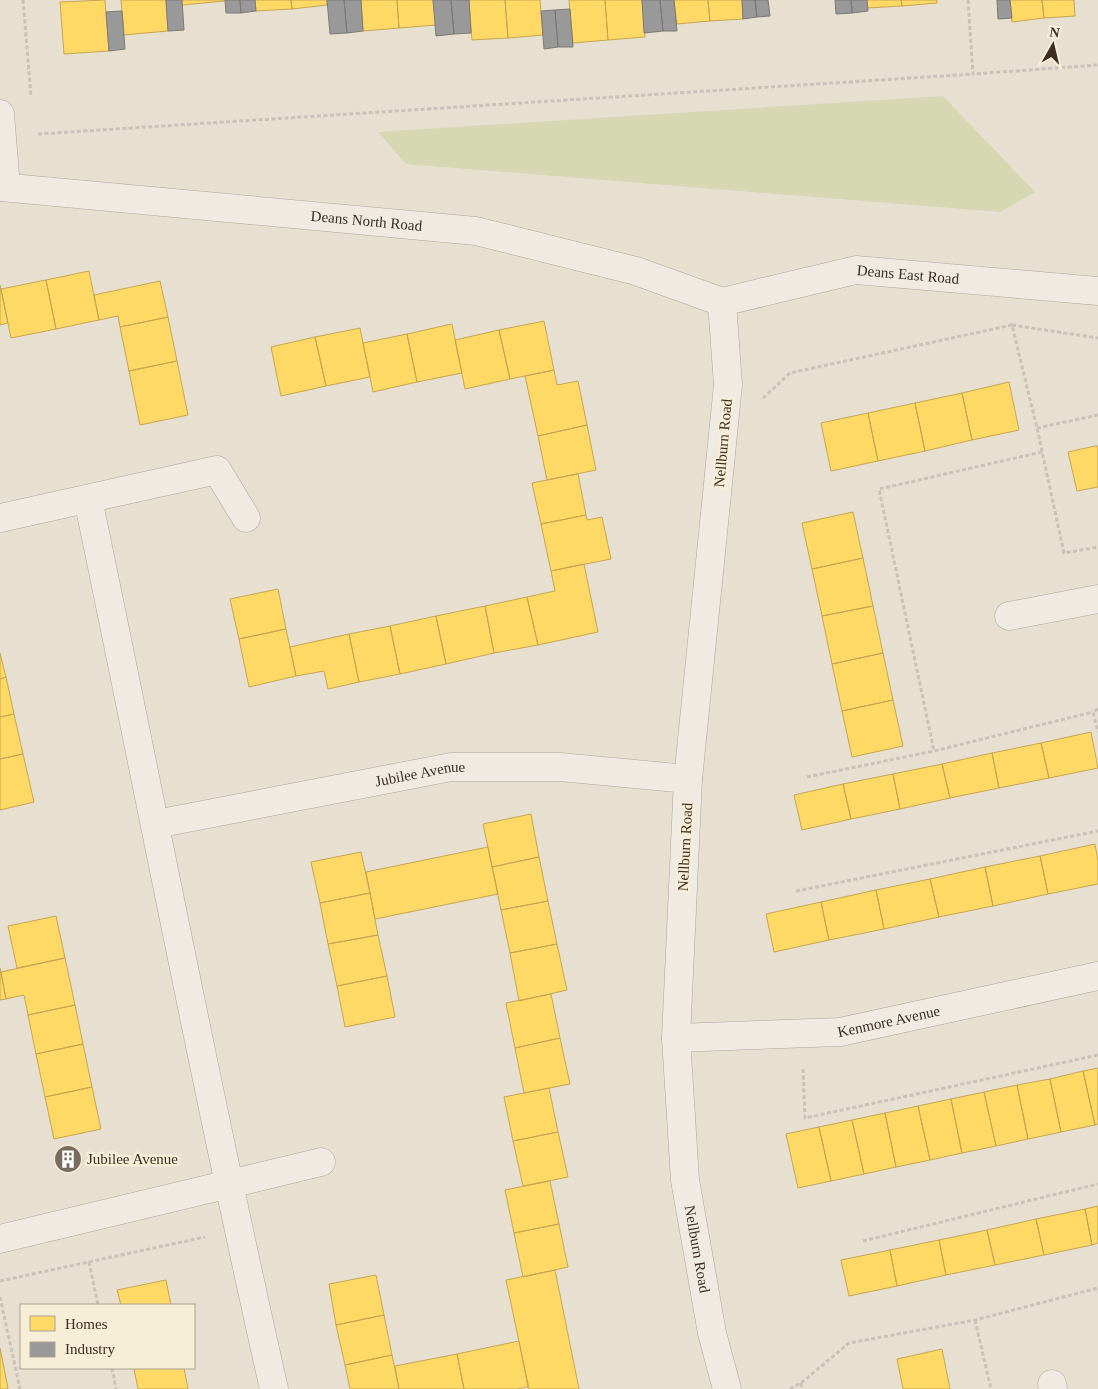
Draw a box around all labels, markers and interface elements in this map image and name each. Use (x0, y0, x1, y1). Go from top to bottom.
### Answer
north arrow (1028, 20, 1078, 70)
text: N (1049, 24, 1061, 41)
street label: Deans North Road (310, 208, 423, 234)
street label: Deans East Road (856, 262, 960, 287)
street label: Nellburn Road (711, 398, 735, 488)
street label: Jubilee Avenue (374, 759, 465, 789)
street label: Nellburn Road (675, 802, 695, 892)
street label: Kenmore Avenue (836, 1002, 942, 1040)
building icon: Jubilee Avenue (53, 1144, 83, 1174)
place label: Jubilee Avenue (87, 1151, 178, 1167)
street label: Nellburn Road (682, 1204, 713, 1295)
legend (20, 1304, 195, 1369)
text: Homes (65, 1316, 108, 1332)
text: Industry (65, 1341, 115, 1357)

